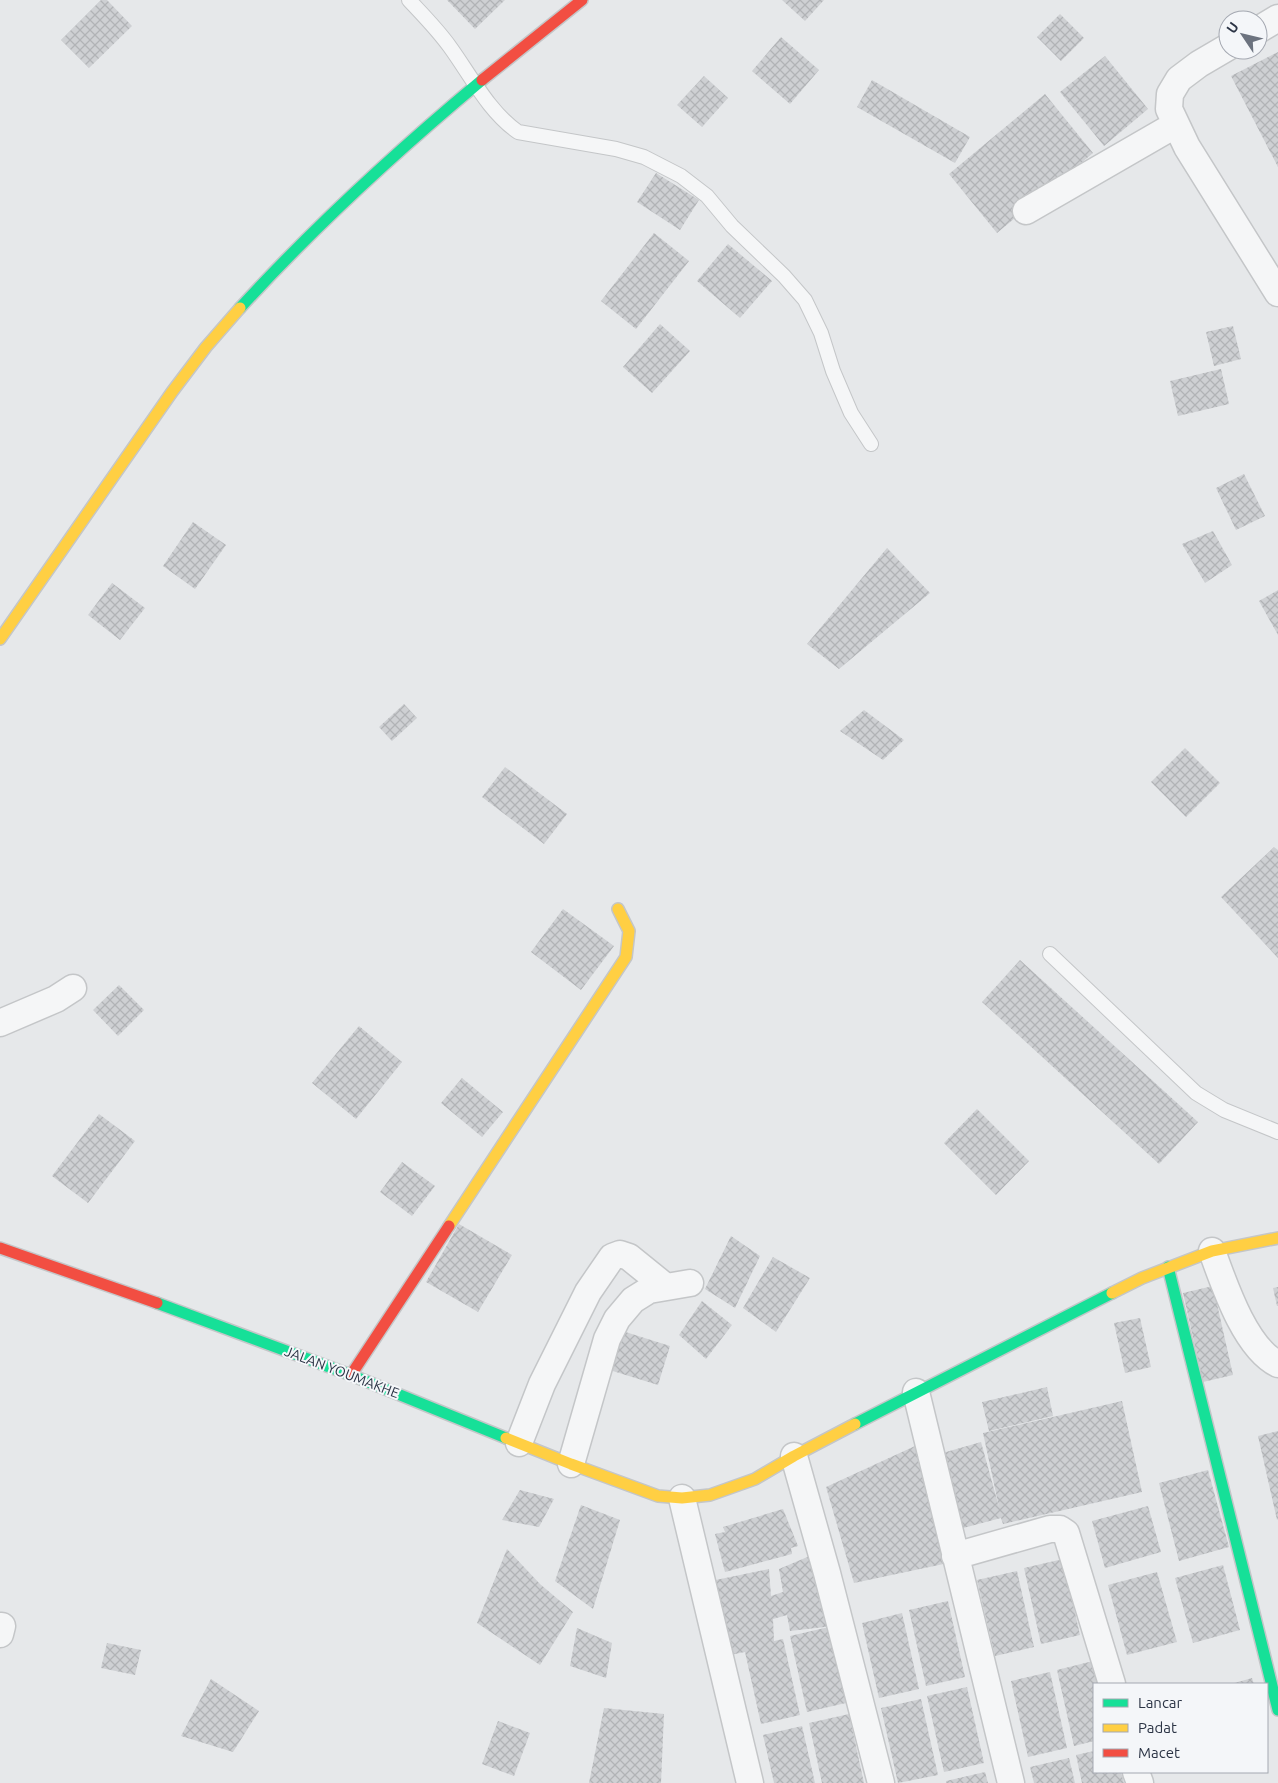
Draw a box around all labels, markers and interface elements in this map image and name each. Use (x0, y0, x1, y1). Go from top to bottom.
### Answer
north arrow (1218, 10, 1268, 60)
text: U (1223, 19, 1242, 36)
street label: JALAN YOUMAKHE (283, 1343, 402, 1401)
legend (1093, 1683, 1268, 1773)
text: Lancar (1138, 1694, 1183, 1711)
text: Padat (1138, 1719, 1177, 1736)
text: Macet (1138, 1744, 1180, 1761)

